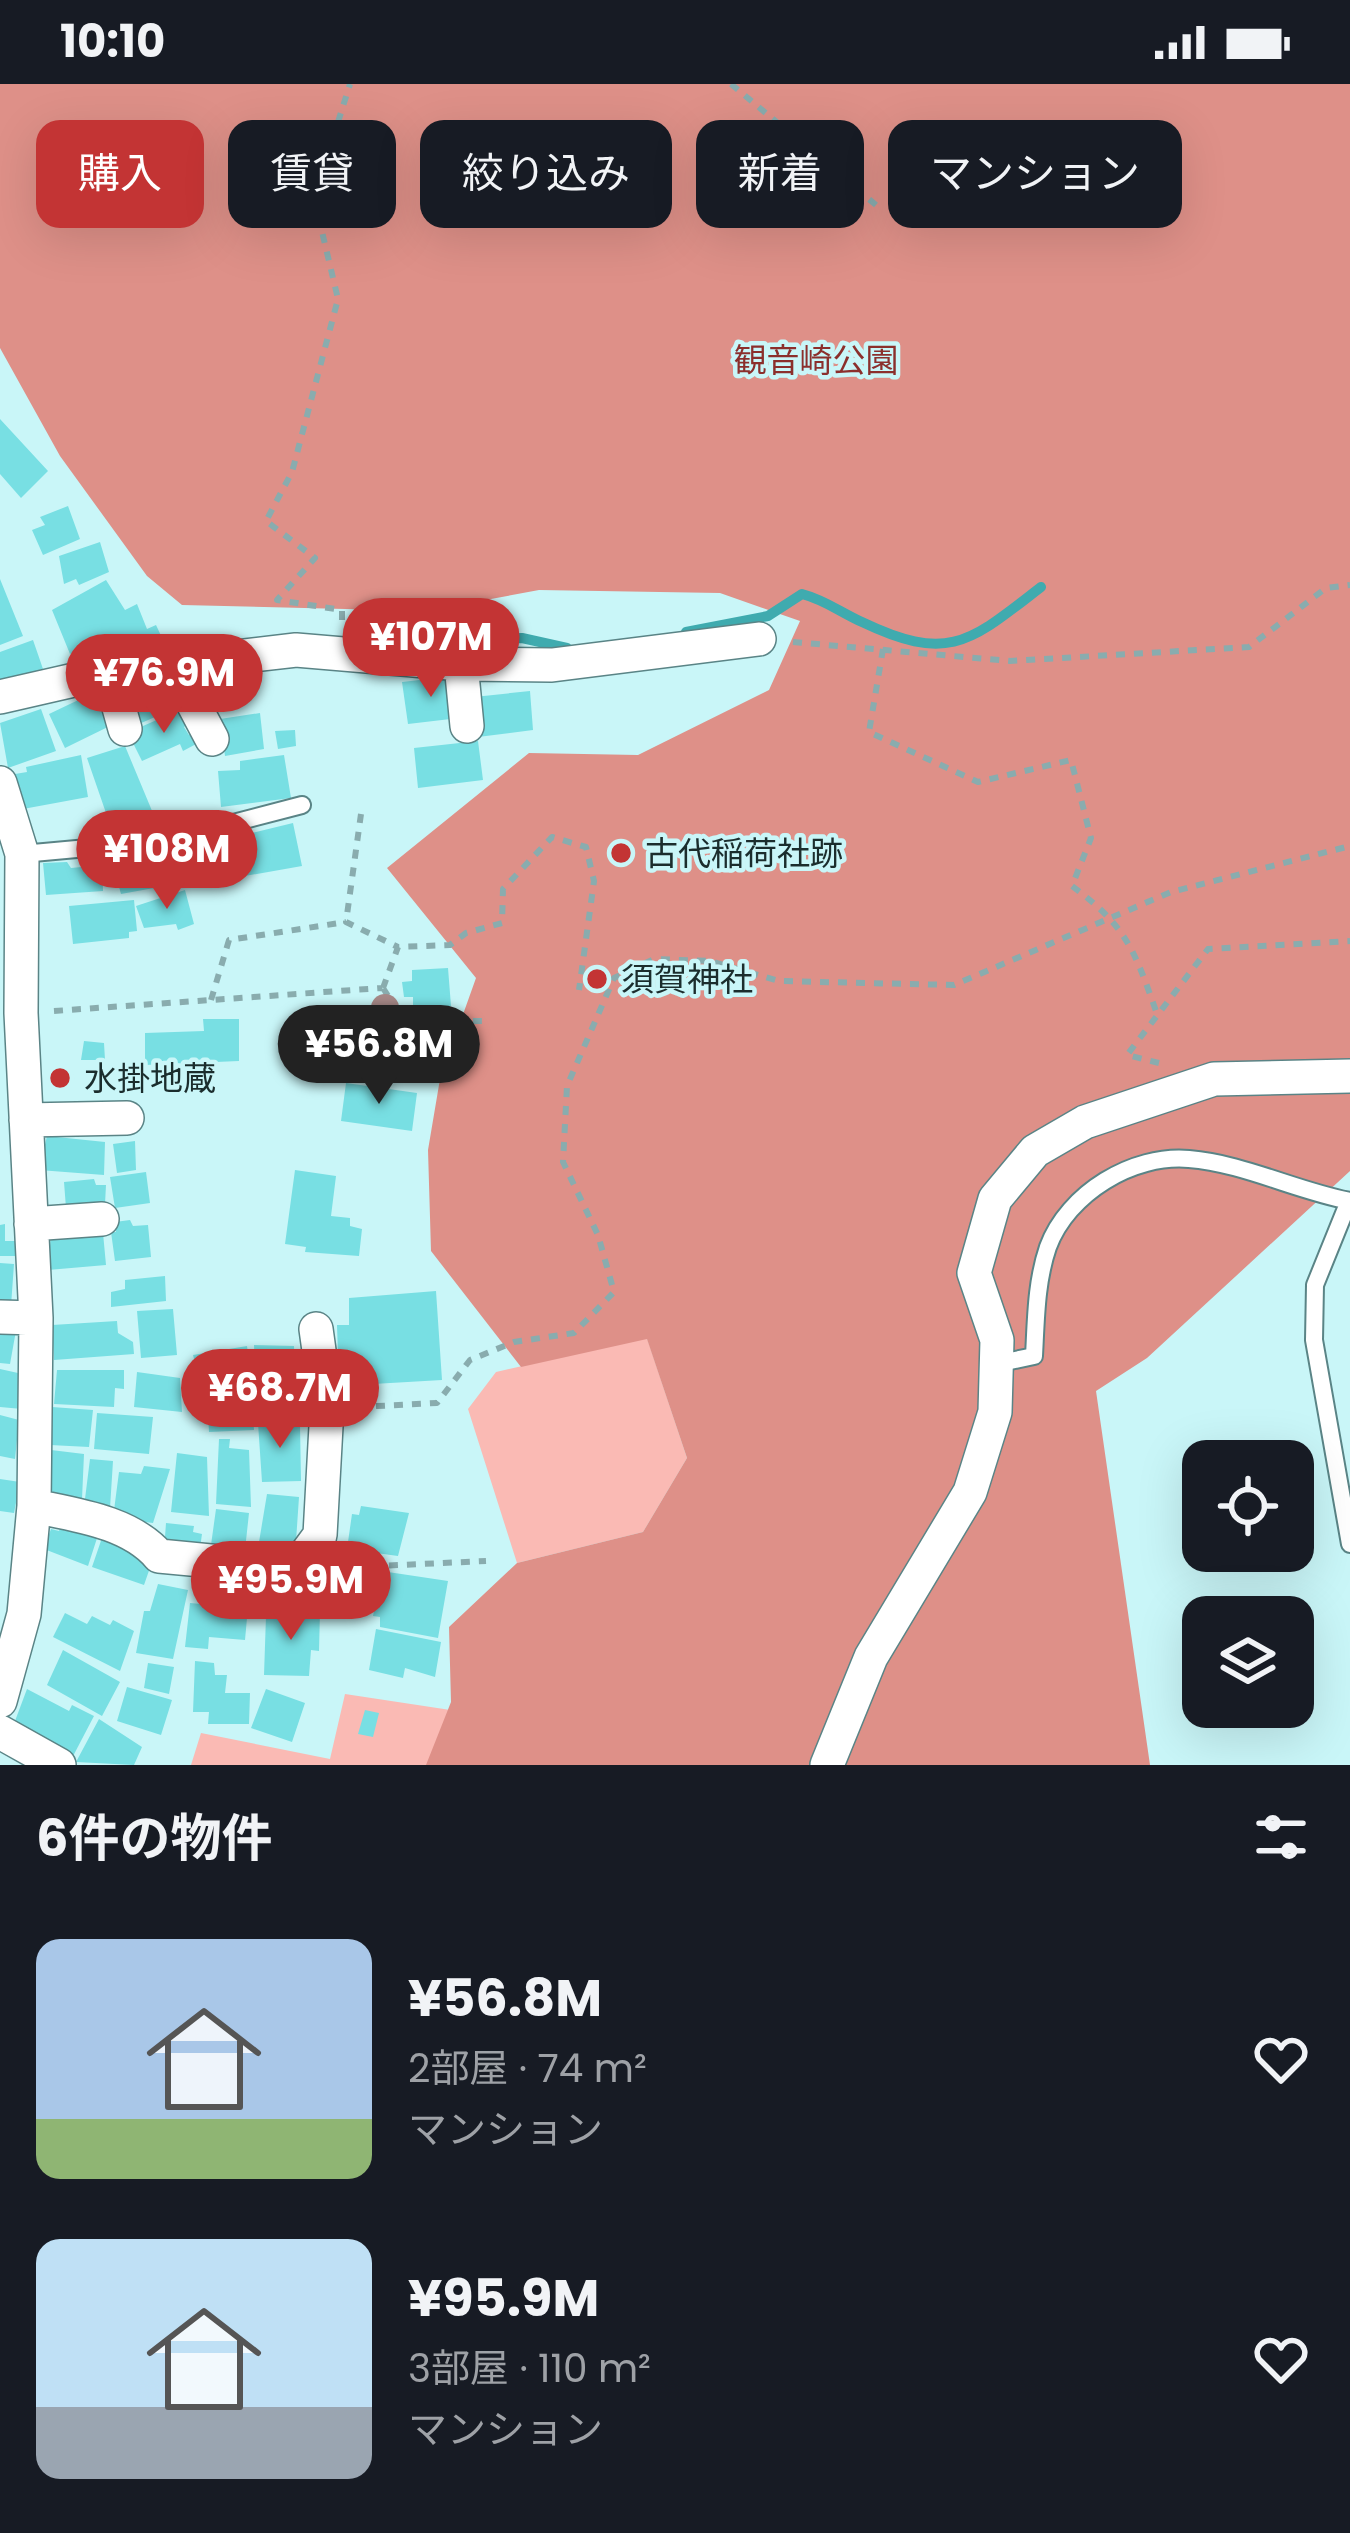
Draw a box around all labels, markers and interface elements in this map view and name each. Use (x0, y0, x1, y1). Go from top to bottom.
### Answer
text: 10:10 (60, 10, 165, 73)
chip: 購入 (36, 120, 204, 228)
chip: 賃貸 (228, 120, 396, 228)
chip: 絞り込み (420, 120, 672, 228)
chip: 新着 (696, 120, 864, 228)
chip: マンション (888, 120, 1182, 228)
park label: 観音崎公園 (734, 337, 899, 384)
pin: ¥107M (347, 598, 515, 700)
text: ¥107M (370, 609, 492, 664)
pin: ¥76.9M (66, 634, 262, 736)
text: ¥76.9M (93, 645, 235, 700)
pin: ¥108M (83, 810, 251, 912)
text: ¥108M (103, 821, 231, 876)
place label: 古代稲荷社跡 (645, 830, 843, 877)
marker: 古代稲荷社跡 (608, 840, 634, 866)
place label: 須賀神社 (621, 956, 753, 1003)
marker: 須賀神社 (584, 966, 610, 992)
pin: ¥56.8M (281, 1005, 477, 1107)
text: ¥56.8M (305, 1016, 453, 1071)
place label: 水掛地蔵 (84, 1055, 216, 1102)
marker: 水掛地蔵 (47, 1065, 73, 1091)
pin: ¥68.7M (182, 1349, 378, 1451)
text: ¥68.7M (208, 1360, 352, 1415)
map controls (1182, 1440, 1314, 1728)
button: locate (1182, 1440, 1314, 1572)
pin: ¥95.9M (193, 1541, 389, 1643)
text: ¥95.9M (218, 1552, 364, 1607)
button: layers (1182, 1596, 1314, 1728)
text: 6件の物件 (36, 1802, 273, 1874)
icon: filters (1248, 1804, 1314, 1870)
text: ¥56.8M (408, 1962, 602, 2034)
icon: home (132, 1987, 276, 2131)
icon: heart (1248, 2026, 1314, 2092)
text: 2部屋 · 74 m² (408, 2041, 647, 2096)
text: マンション (408, 2102, 603, 2157)
text: ¥95.9M (408, 2262, 599, 2334)
icon: home (132, 2287, 276, 2431)
icon: heart (1248, 2326, 1314, 2392)
text: 3部屋 · 110 m² (408, 2341, 651, 2396)
text: マンション (408, 2402, 603, 2457)

